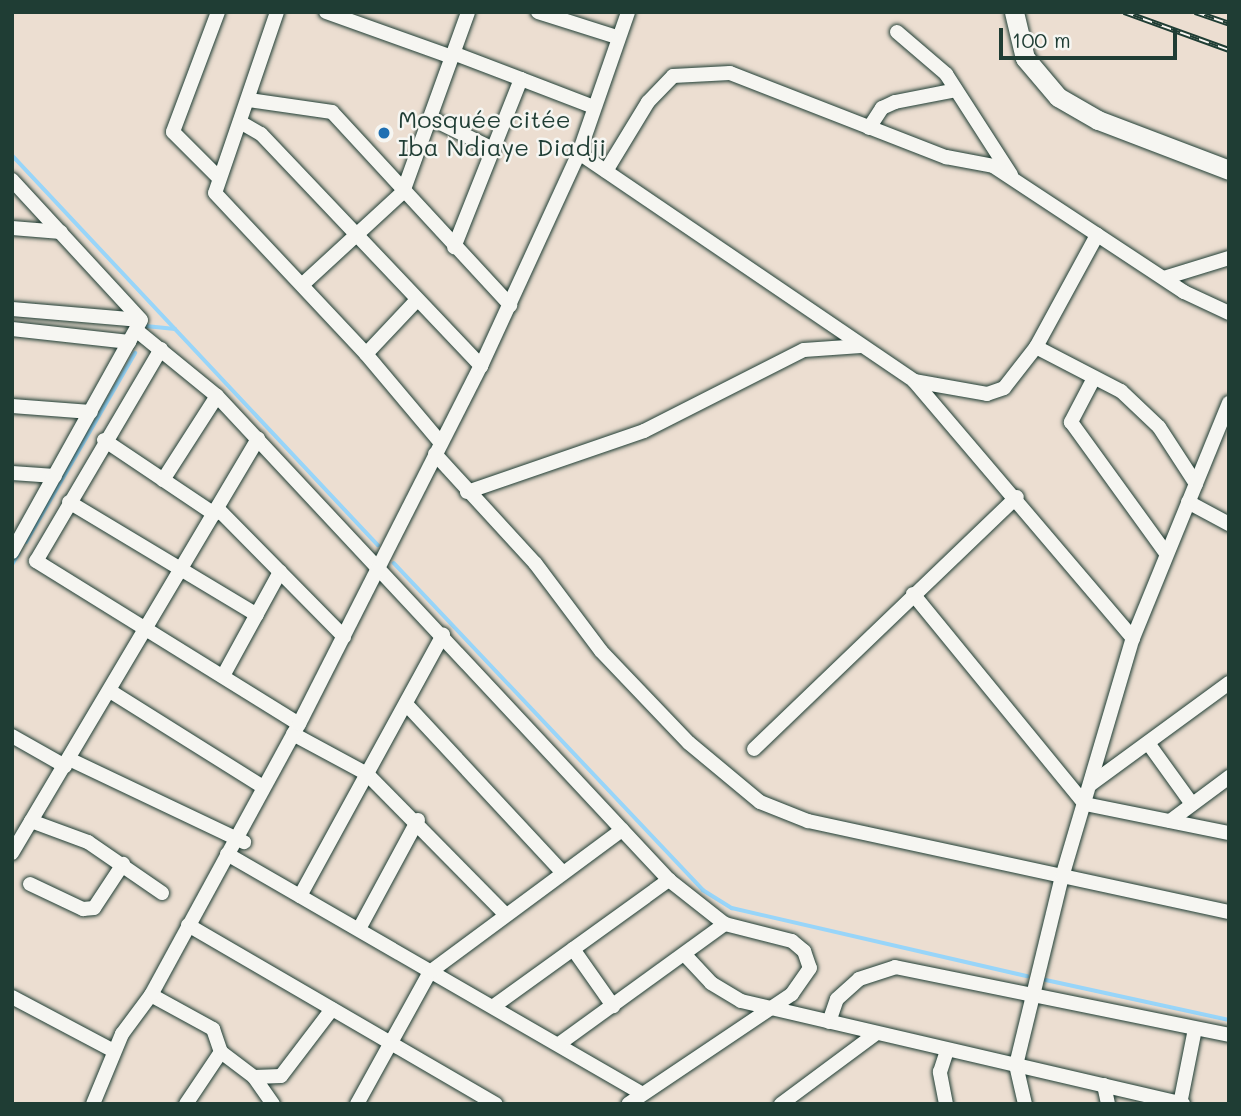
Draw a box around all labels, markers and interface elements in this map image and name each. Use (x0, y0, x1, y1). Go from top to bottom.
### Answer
scale bar (1003, 14, 1182, 58)
text: 100 m (1012, 26, 1071, 53)
place label: Mosquée citée Iba Ndiaye Diadji (398, 105, 606, 161)
marker: Mosquée citée Iba Ndiaye Diadji (376, 125, 392, 141)

